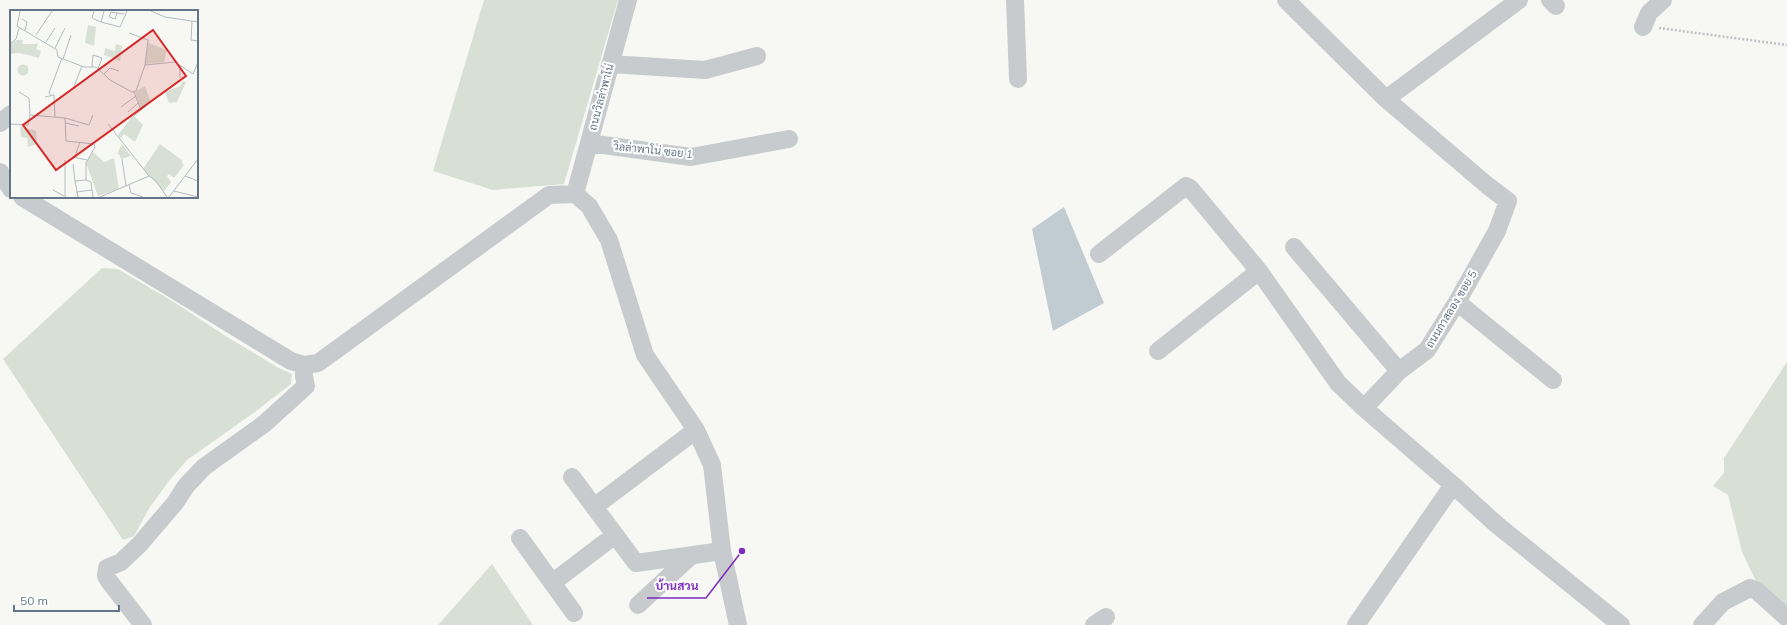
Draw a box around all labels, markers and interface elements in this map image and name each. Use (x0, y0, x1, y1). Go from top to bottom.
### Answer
inset map (10, 10, 198, 198)
street label: ถนนวิลล่าพาโน่ (584, 62, 617, 132)
street label: วิลล่าพาโน่ ซอย 1 (612, 138, 694, 161)
street label: ถนนกาสลอง ซอย 5 (1422, 267, 1480, 350)
callout: บ้านสวน (647, 574, 706, 598)
text: บ้านสวน (655, 578, 699, 593)
scale bar (14, 587, 119, 613)
text: 50 m (20, 593, 48, 608)

